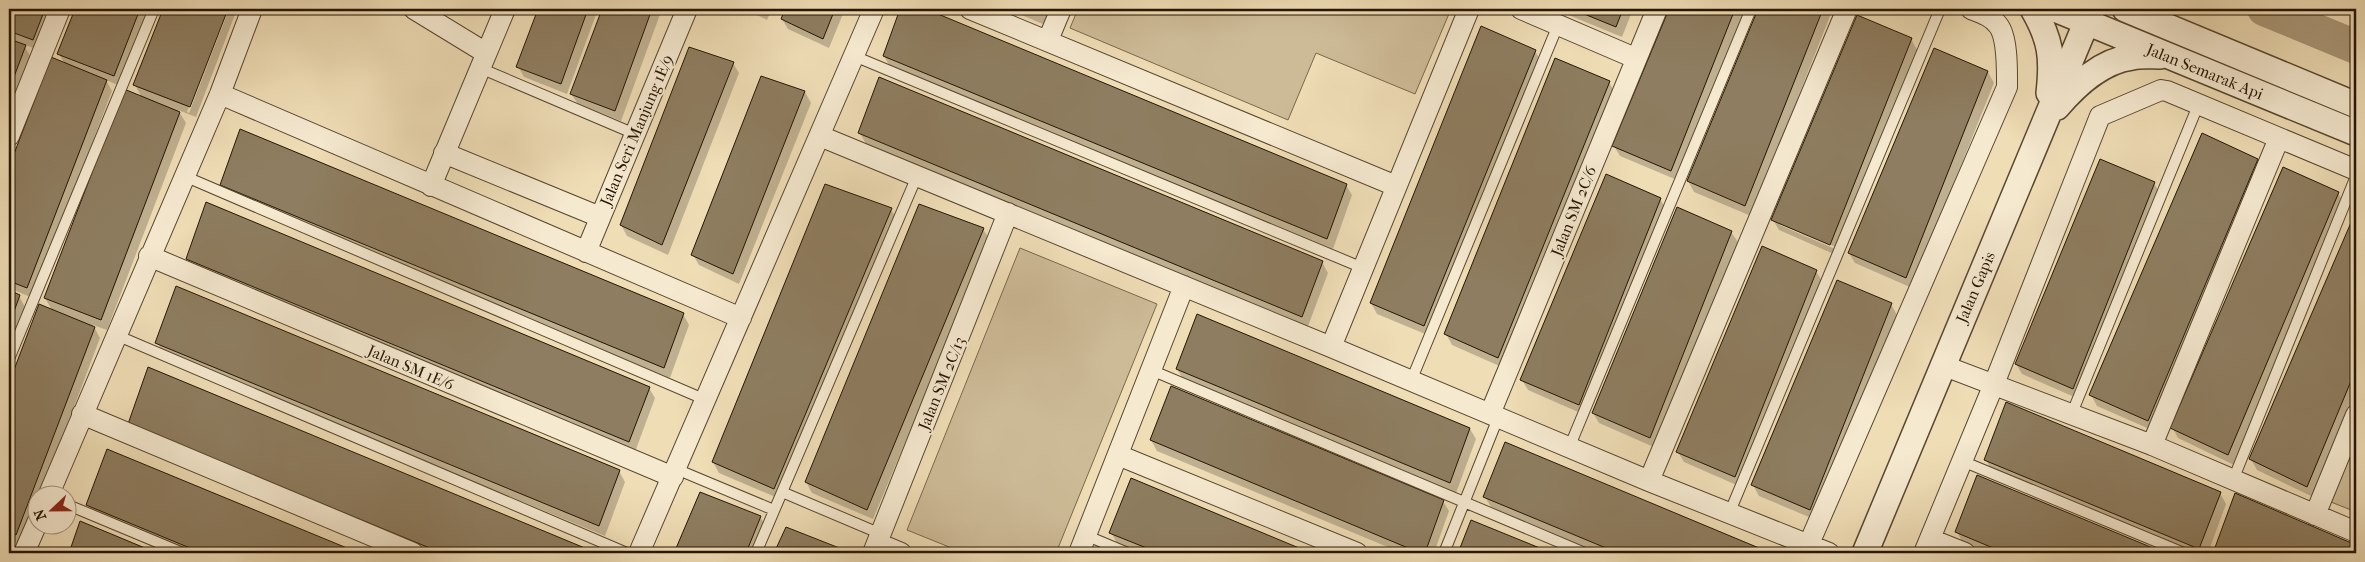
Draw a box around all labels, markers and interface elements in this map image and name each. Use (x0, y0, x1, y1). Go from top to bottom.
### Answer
street label: Jalan Semarak Api (2142, 39, 2266, 104)
street label: Jalan Seri Manjung 1E/9 (595, 52, 677, 210)
street label: Jalan SM 2C/6 (1546, 163, 1600, 261)
street label: Jalan Gapis (1951, 249, 1999, 328)
street label: Jalan SM 2C/13 (913, 334, 969, 435)
street label: Jalan SM 1E/6 (363, 340, 457, 394)
north arrow (28, 484, 78, 534)
text: N (30, 506, 50, 523)

